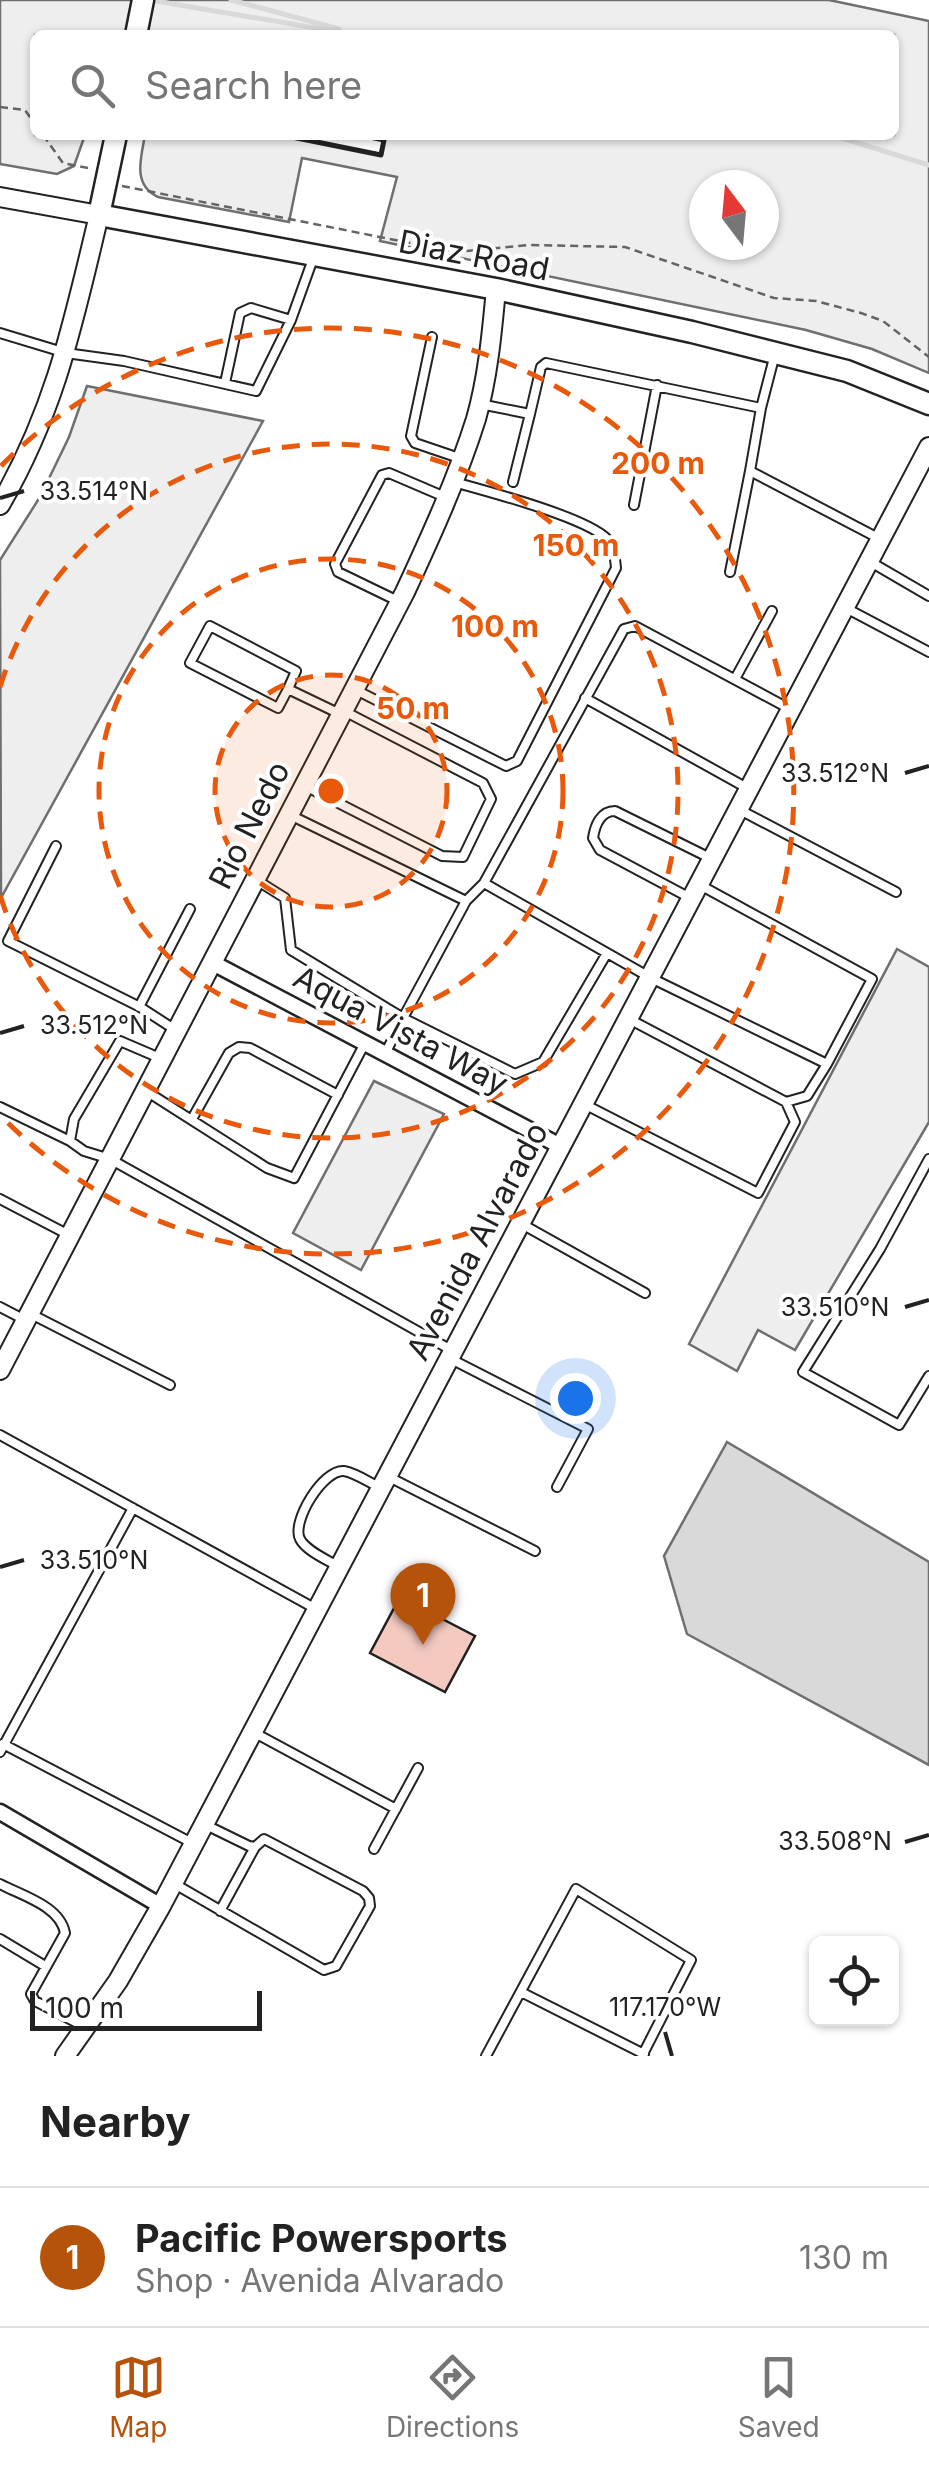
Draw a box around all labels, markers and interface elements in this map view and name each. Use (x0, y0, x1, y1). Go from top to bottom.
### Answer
search box (30, 30, 899, 140)
icon: search (65, 58, 120, 113)
text: Search here (145, 62, 362, 108)
north arrow (689, 170, 779, 260)
street label: Diaz Road (395, 221, 553, 289)
text: 200 m (611, 445, 705, 481)
text: 33.514°N (40, 476, 148, 506)
text: 150 m (533, 527, 619, 563)
text: 100 m (451, 608, 539, 644)
text: 50 m (376, 690, 450, 726)
street label: Rio Nedo (200, 755, 298, 895)
text: 33.512°N (781, 758, 889, 788)
centre of rings (313, 773, 349, 809)
street label: Aqua Vista Way (287, 957, 515, 1103)
text: 33.512°N (40, 1010, 148, 1040)
street label: Avenida Alvarado (398, 1115, 556, 1367)
text: 33.510°N (781, 1292, 889, 1322)
your location (550, 1373, 601, 1424)
text: 33.510°N (40, 1545, 148, 1575)
pin: 1 (390, 1562, 456, 1645)
text: 33.508°N (778, 1826, 892, 1856)
map controls (809, 1936, 899, 2026)
button: locate (809, 1936, 899, 2026)
scale bar (30, 1986, 262, 2030)
text: 100 m (45, 1991, 124, 2025)
text: 117.170°W (609, 1992, 721, 2022)
text: Nearby (40, 2096, 191, 2147)
text: Pacific Powersports (135, 2215, 508, 2261)
text: 1 (66, 2238, 79, 2277)
text: 130 m (799, 2238, 889, 2277)
text: Shop · Avenida Alvarado (135, 2261, 504, 2300)
tab: Map (109, 2350, 167, 2444)
tab: Directions (386, 2350, 519, 2444)
tab: Saved (738, 2350, 820, 2444)

